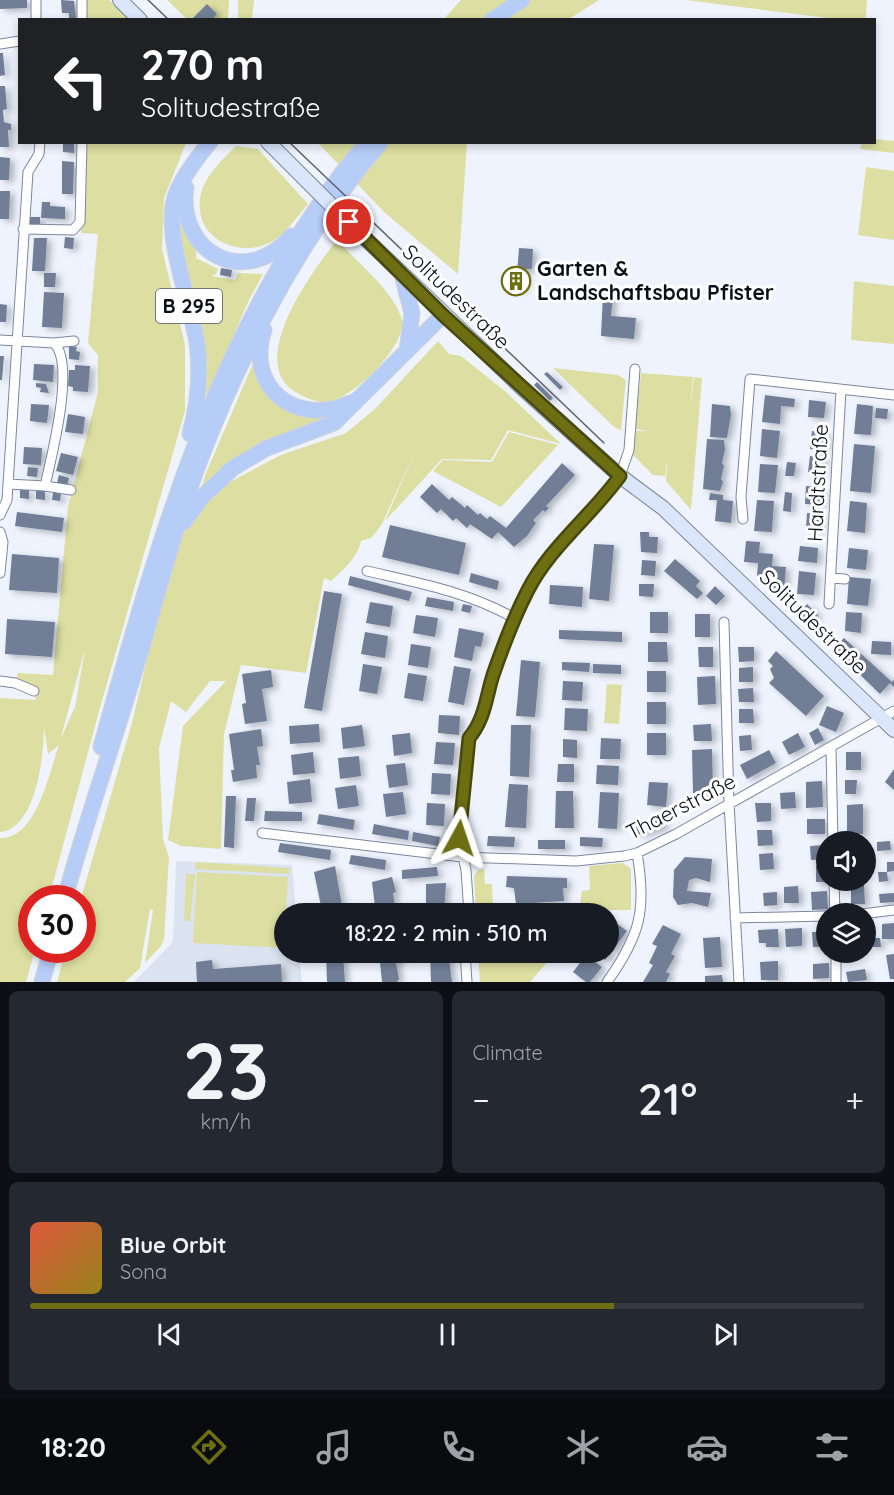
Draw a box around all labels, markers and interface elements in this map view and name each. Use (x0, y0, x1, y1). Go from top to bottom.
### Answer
text: 270 m (141, 38, 264, 91)
icon: left (42, 42, 120, 120)
text: Solitudestraße (141, 90, 320, 124)
pin (323, 196, 374, 247)
icon: arrive (332, 205, 365, 238)
street label: Solitudestraße (397, 238, 516, 354)
place label: Garten & Landschaftsbau Pfister (537, 255, 774, 305)
building icon: Garten & Landschaftsbau Pfister (500, 265, 532, 297)
road number: B 295 (156, 289, 222, 323)
street label: Hardtstraße (801, 423, 833, 542)
street label: Solitudestraße (754, 563, 873, 679)
street label: Thaerstraße (621, 767, 740, 845)
position arrow (427, 806, 491, 870)
map controls (816, 831, 876, 963)
button: sound (816, 831, 876, 891)
speed limit sign: 30 (18, 885, 96, 963)
button: layers (816, 903, 876, 963)
text: 18:22 · 2 min · 510 m (346, 919, 547, 947)
text: 23 (183, 1021, 269, 1119)
text: Climate (473, 1040, 543, 1065)
text: 21° (638, 1070, 697, 1126)
text: − (473, 1079, 490, 1120)
text: + (845, 1079, 864, 1120)
text: km/h (200, 1109, 251, 1134)
text: Blue Orbit (120, 1231, 226, 1259)
text: Sona (120, 1259, 167, 1284)
icon: previous (153, 1318, 186, 1351)
icon: pause (431, 1318, 464, 1351)
icon: next (709, 1318, 742, 1351)
icon: directions (188, 1426, 230, 1468)
icon: music (313, 1426, 355, 1468)
icon: phone (437, 1426, 479, 1468)
icon: climate (562, 1426, 604, 1468)
icon: car (686, 1426, 728, 1468)
icon: filters (811, 1426, 853, 1468)
text: 18:20 (41, 1430, 106, 1464)

